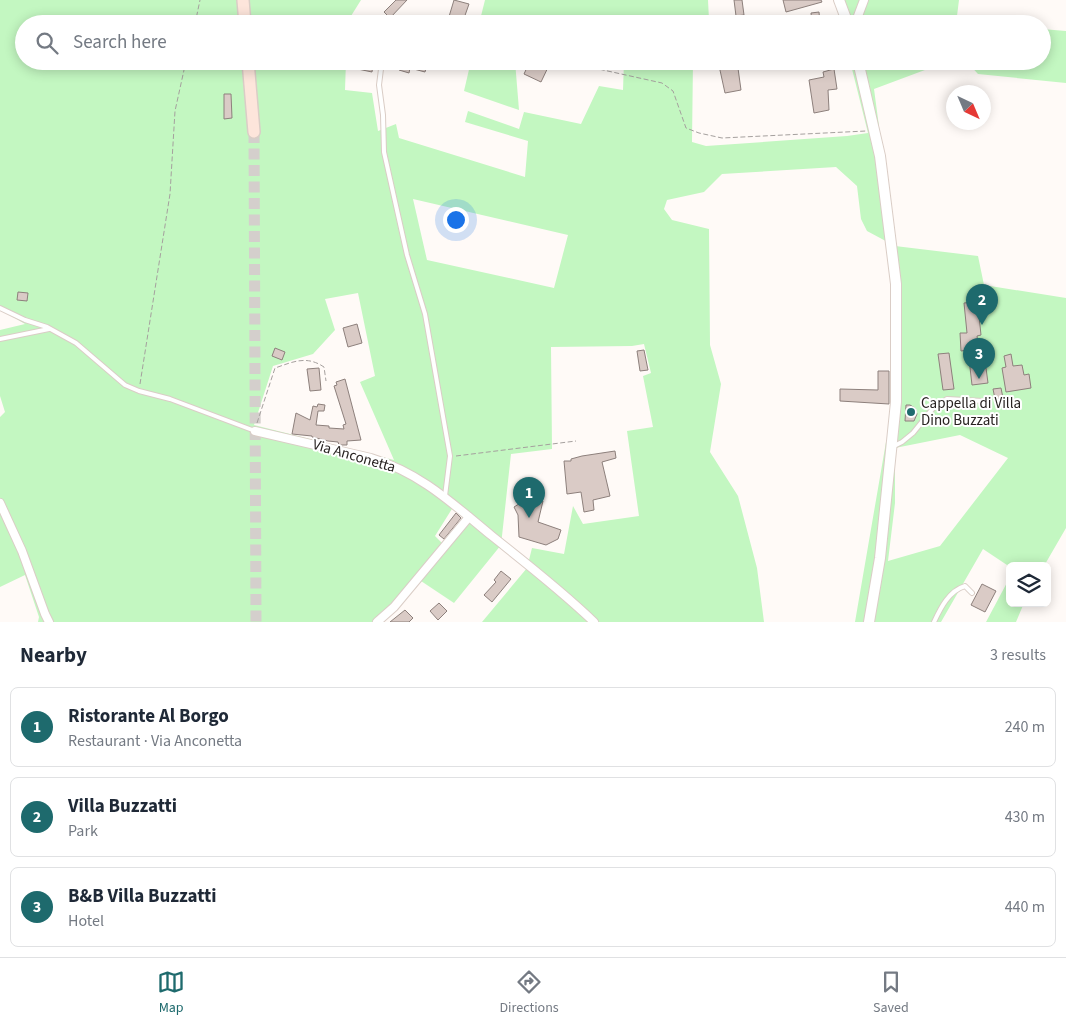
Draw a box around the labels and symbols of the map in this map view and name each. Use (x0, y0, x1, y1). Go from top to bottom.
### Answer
north arrow (946, 85, 991, 130)
your location (443, 207, 469, 233)
pin: 2 (966, 284, 998, 325)
pin: 3 (963, 338, 995, 379)
place label: Cappella di Villa Dino Buzzati (921, 393, 1021, 431)
marker: Cappella di Villa Dino Buzzati (905, 406, 917, 418)
street label: Via Anconetta (310, 434, 398, 478)
pin: 1 (513, 477, 545, 518)

